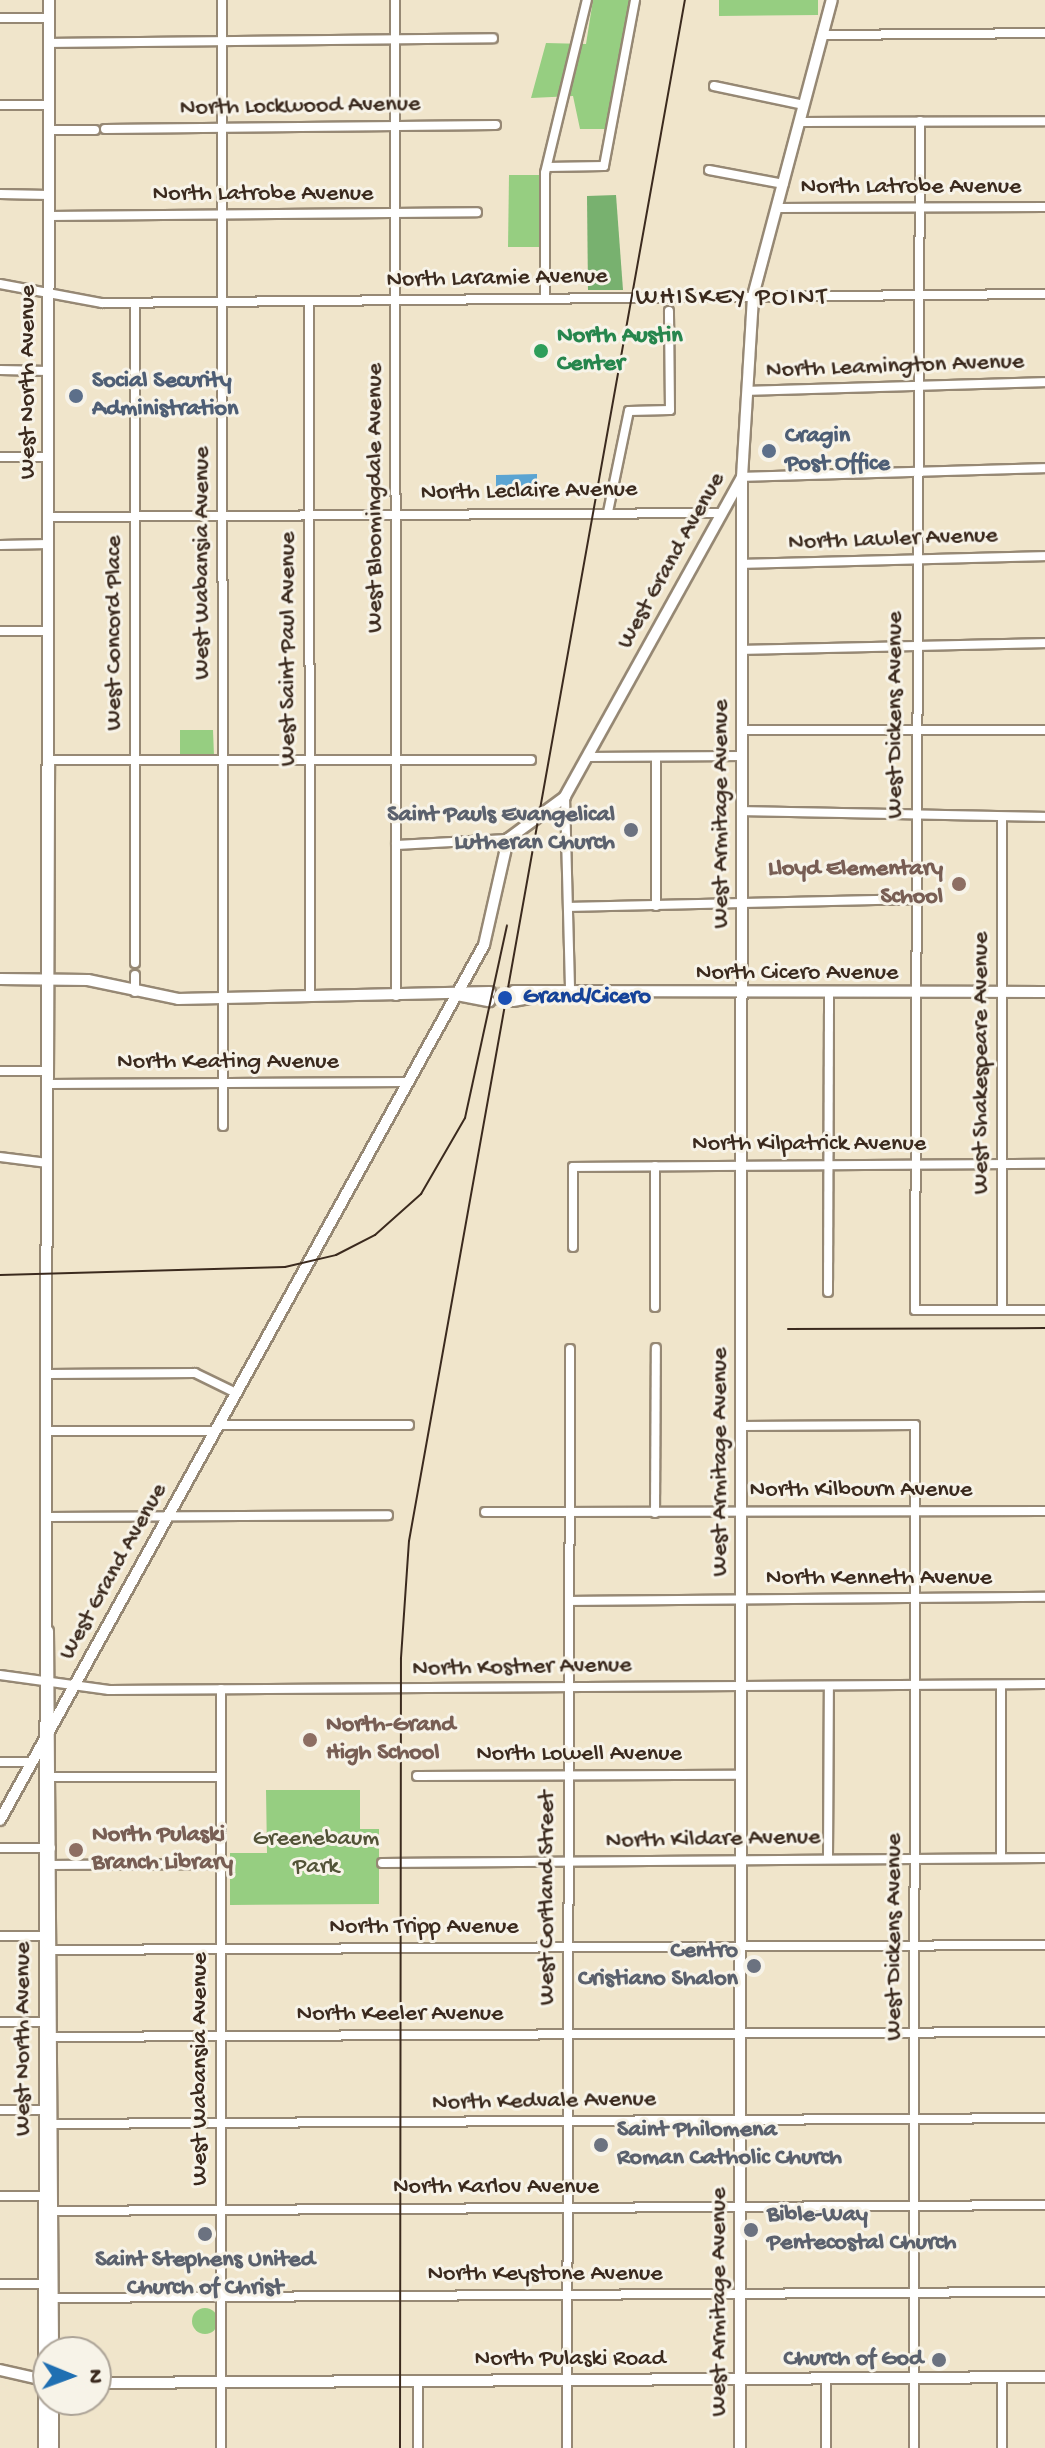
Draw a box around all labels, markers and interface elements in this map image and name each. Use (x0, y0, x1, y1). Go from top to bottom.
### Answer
street label: North Lockwood Avenue (180, 91, 420, 123)
street label: North Latrobe Avenue (801, 174, 1021, 202)
street label: North Latrobe Avenue (153, 181, 373, 209)
street label: North Laramie Avenue (386, 263, 608, 295)
district label: WHISKEY POINT (635, 283, 829, 315)
street label: West North Avenue (15, 285, 43, 479)
place label: North Austin Center (557, 323, 683, 379)
marker: North Austin Center (532, 342, 550, 360)
street label: North Leamington Avenue (765, 348, 1025, 386)
street label: West Bloomingdale Avenue (362, 363, 390, 633)
place label: Social Security Administration (92, 368, 238, 424)
marker: Social Security Administration (67, 387, 85, 405)
place label: Cragin Post Office (785, 423, 890, 479)
marker: Cragin Post Office (760, 442, 778, 460)
street label: West Wabansia Avenue (189, 446, 217, 680)
street label: West Grand Avenue (612, 468, 732, 654)
street label: North Leclaire Avenue (420, 476, 638, 508)
street label: North Lawler Avenue (788, 522, 998, 558)
street label: West Saint Paul Avenue (275, 532, 303, 766)
street label: West Concord Place (101, 535, 129, 731)
street label: West Dickens Avenue (882, 611, 910, 819)
street label: West Armitage Avenue (708, 699, 736, 929)
place label: Saint Pauls Evangelical Lutheran Church (387, 802, 615, 858)
marker: Saint Pauls Evangelical Lutheran Church (622, 821, 640, 839)
place label: Lloyd Elementary School (768, 856, 943, 912)
marker: Lloyd Elementary School (950, 875, 968, 893)
street label: West Shakespeare Avenue (968, 932, 996, 1194)
street label: North Cicero Avenue (696, 960, 898, 988)
place label: Grand/Cicero (523, 984, 651, 1012)
marker: Grand/Cicero (494, 987, 516, 1009)
street label: North Keating Avenue (117, 1049, 339, 1077)
street label: North Kilpatrick Avenue (692, 1131, 926, 1159)
street label: West Armitage Avenue (707, 1347, 735, 1577)
street label: North Kilbourn Avenue (750, 1477, 972, 1505)
street label: West Grand Avenue (54, 1479, 174, 1665)
street label: North Kenneth Avenue (766, 1565, 992, 1593)
street label: North Kostner Avenue (412, 1652, 632, 1684)
place label: North-Grand High School (326, 1712, 455, 1768)
marker: North-Grand High School (301, 1731, 319, 1749)
street label: North Lowell Avenue (476, 1741, 682, 1769)
street label: West Cortland Street (534, 1791, 562, 2005)
place label: North Pulaski Branch Library (92, 1822, 233, 1878)
street label: North Kildare Avenue (605, 1824, 821, 1856)
park label: Greenebaum Park (253, 1826, 379, 1882)
street label: West Dickens Avenue (881, 1833, 909, 2041)
marker: North Pulaski Branch Library (67, 1841, 85, 1859)
street label: North Tripp Avenue (329, 1914, 519, 1942)
place label: Centro Cristiano Shalon (578, 1938, 738, 1994)
street label: West North Avenue (10, 1942, 38, 2136)
street label: West Wabansia Avenue (187, 1952, 215, 2186)
marker: Centro Cristiano Shalon (745, 1957, 763, 1975)
street label: North Keeler Avenue (296, 2001, 504, 2029)
street label: North Kedvale Avenue (432, 2086, 656, 2118)
place label: Saint Philomena Roman Catholic Church (617, 2117, 842, 2173)
marker: Saint Philomena Roman Catholic Church (592, 2136, 610, 2154)
street label: North Karlov Avenue (393, 2174, 599, 2202)
street label: West Armitage Avenue (706, 2187, 734, 2417)
place label: Bible-Way Pentecostal Church (767, 2202, 956, 2258)
marker: Bible-Way Pentecostal Church (742, 2221, 760, 2239)
marker: Saint Stephens United Church of Christ (196, 2225, 214, 2243)
place label: Saint Stephens United Church of Christ (95, 2247, 315, 2303)
street label: North Keystone Avenue (427, 2261, 663, 2289)
north arrow (32, 2336, 112, 2416)
street label: North Pulaski Road (475, 2346, 665, 2374)
place label: Church of God (783, 2346, 923, 2374)
marker: Church of God (930, 2351, 948, 2369)
text: N (81, 2369, 107, 2384)

